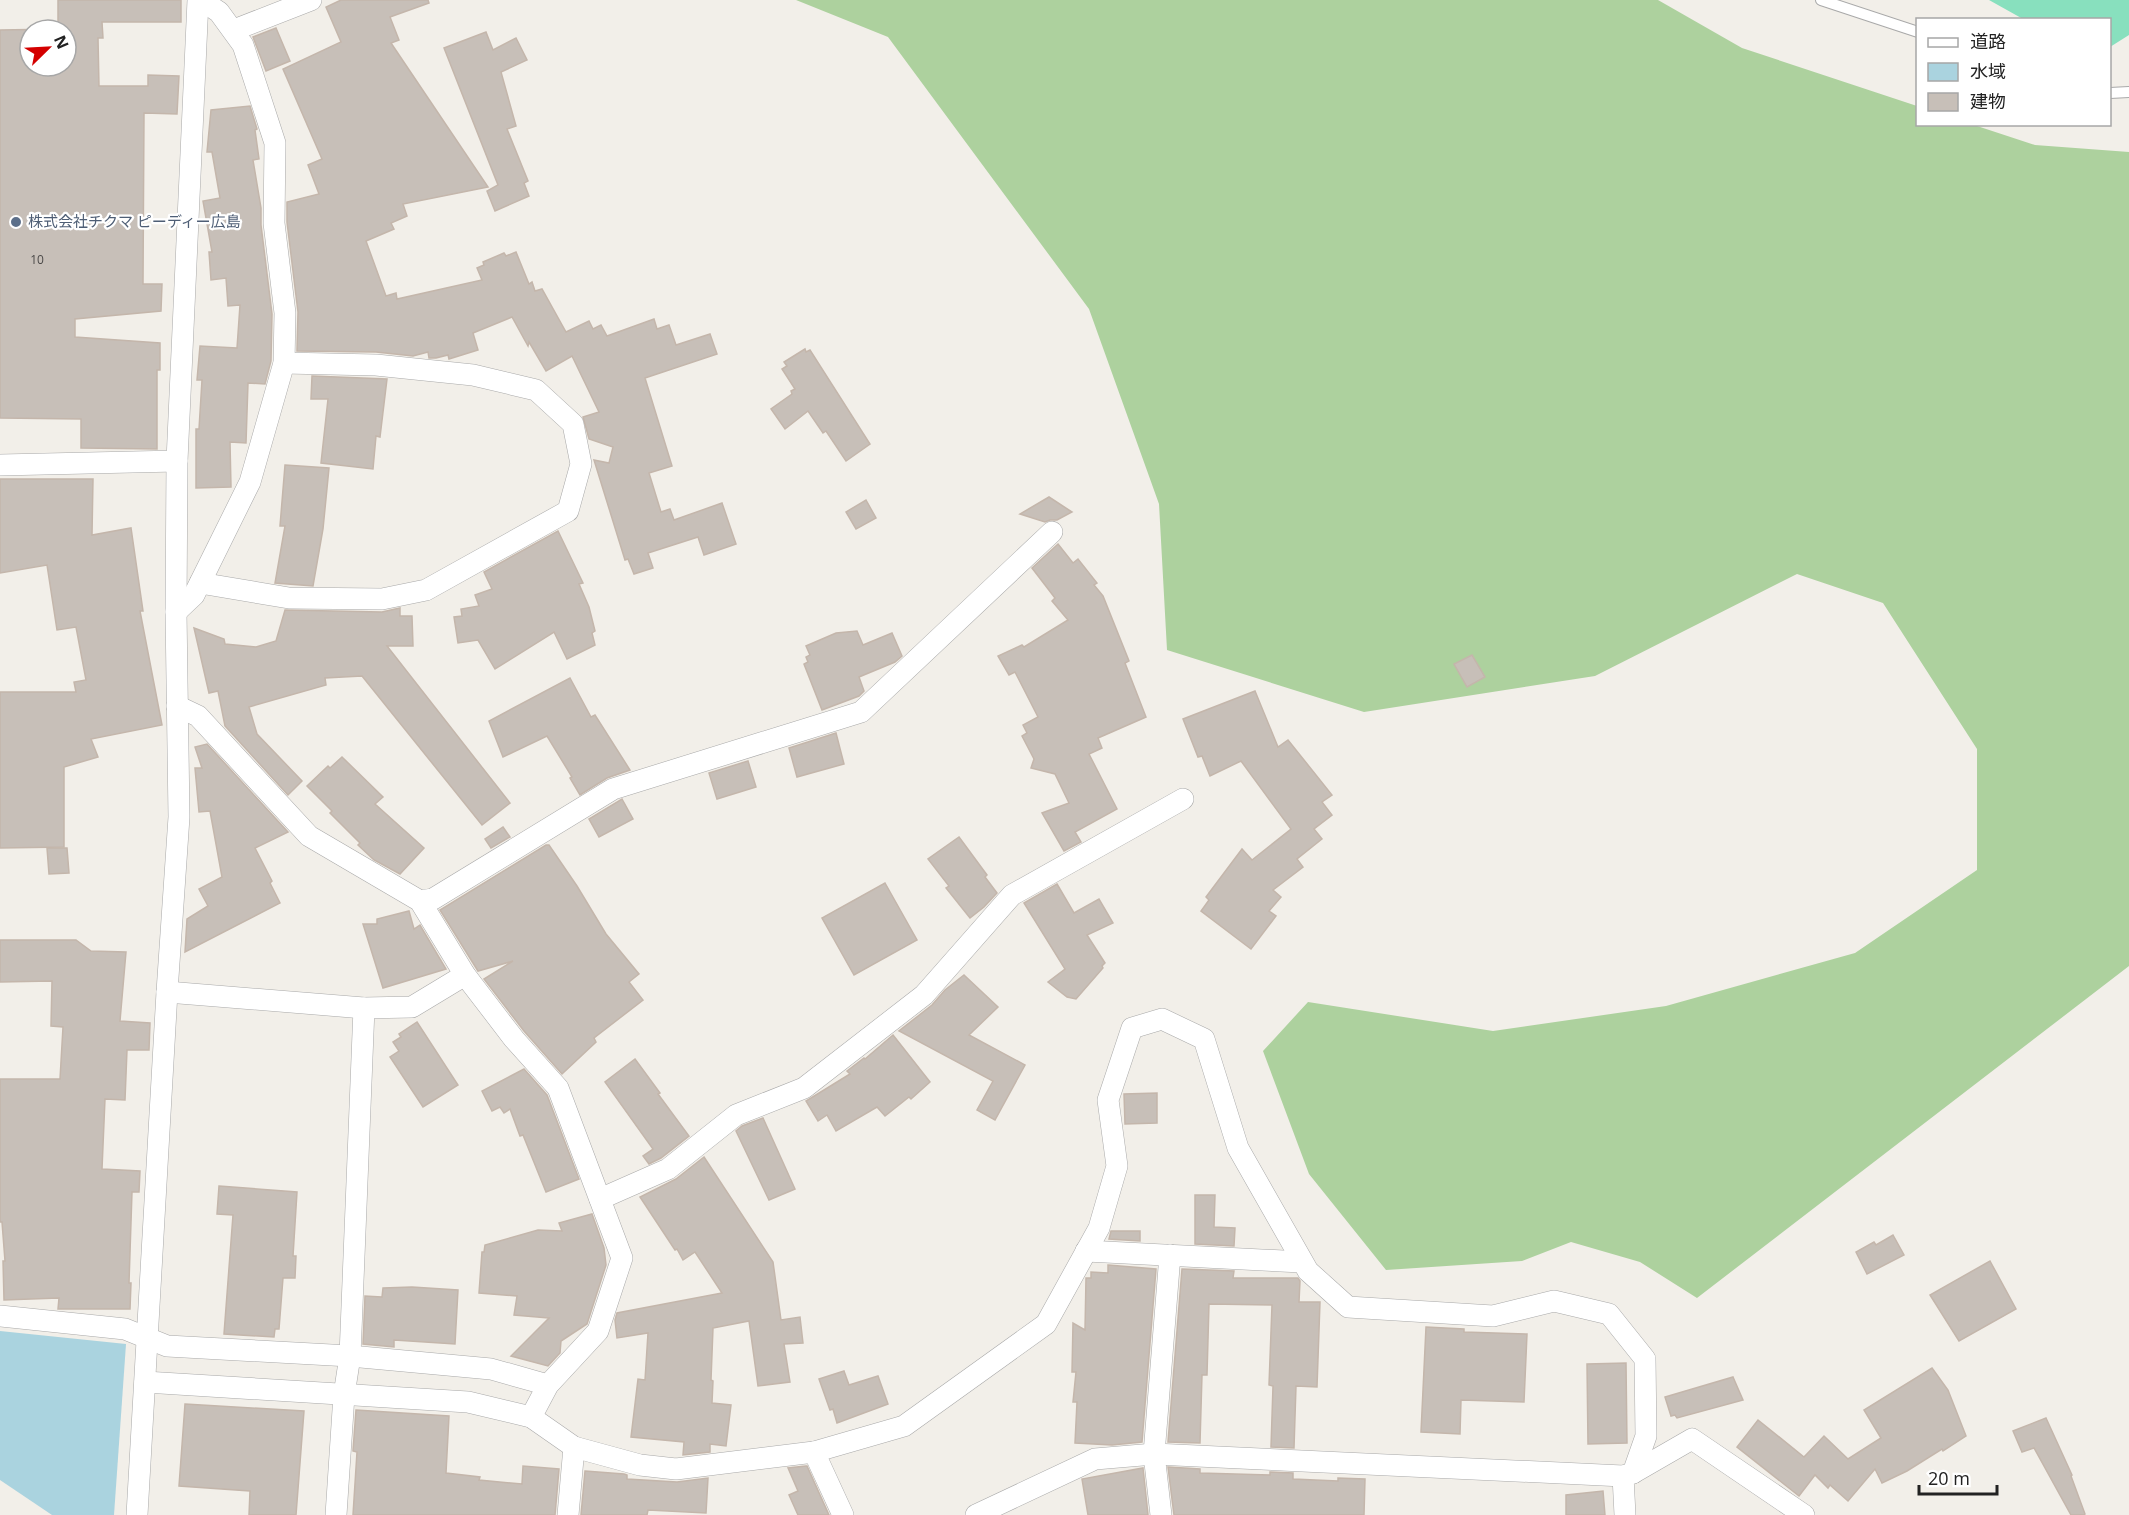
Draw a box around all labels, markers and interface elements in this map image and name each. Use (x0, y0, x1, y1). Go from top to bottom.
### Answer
north arrow (18, 18, 78, 78)
legend (1916, 18, 2111, 126)
text: 道路 (1970, 29, 2006, 53)
text: N (49, 31, 74, 52)
text: 水域 (1970, 59, 2006, 83)
text: 建物 (1970, 89, 2006, 113)
place label: 株式会社チクマ ピーディー広島 (28, 211, 241, 231)
marker: 株式会社チクマ ピーディー広島 (9, 215, 23, 229)
house number: 10 (30, 251, 44, 268)
scale bar (1919, 1458, 1997, 1496)
text: 20 m (1928, 1466, 1970, 1490)

